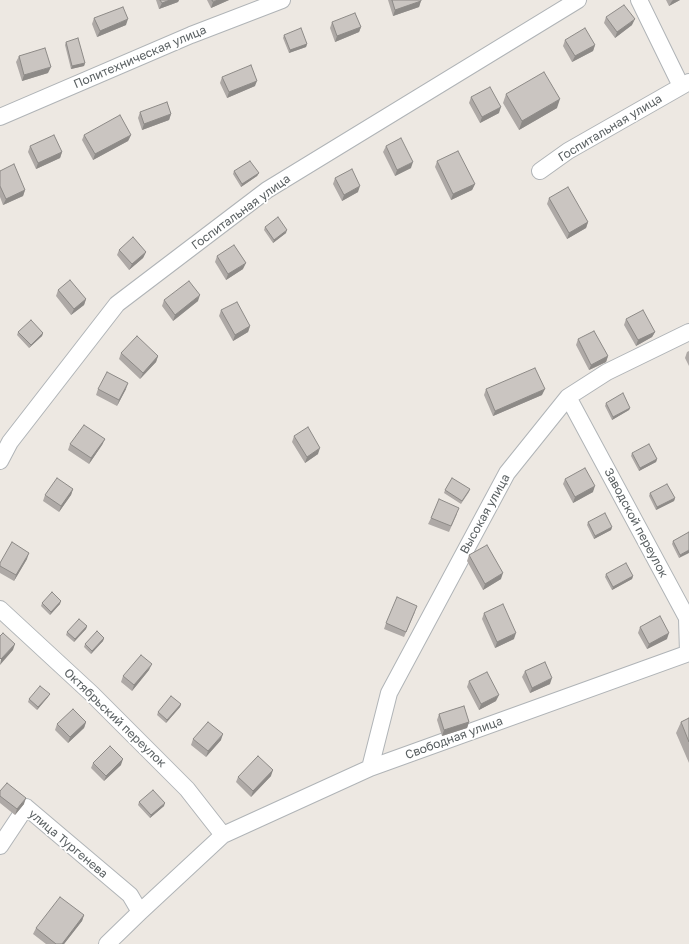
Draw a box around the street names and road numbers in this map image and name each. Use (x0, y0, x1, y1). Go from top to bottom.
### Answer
street label: Политехническая улица (71, 22, 209, 92)
street label: Госпитальная улица (556, 91, 664, 165)
street label: Госпитальная улица (189, 171, 293, 253)
street label: Заводской переулок (601, 466, 671, 580)
street label: Высокая улица (457, 472, 513, 556)
street label: Октябрьский переулок (61, 665, 169, 771)
street label: Свободная улица (403, 714, 505, 762)
street label: улица Тургенева (25, 807, 111, 881)

